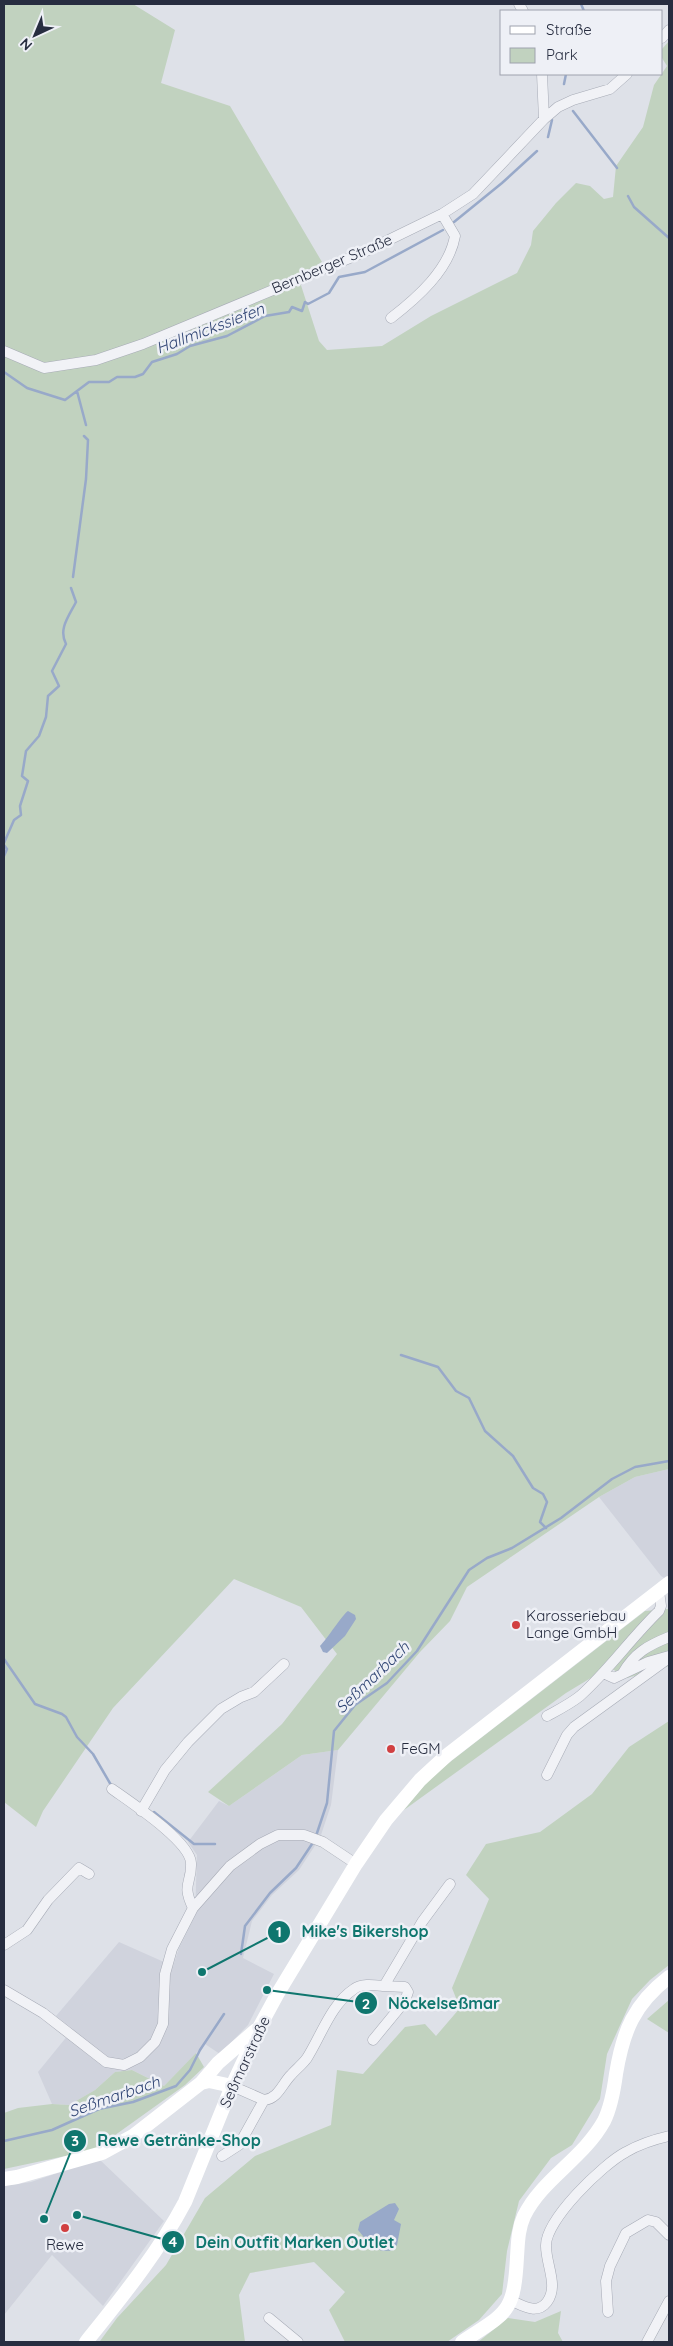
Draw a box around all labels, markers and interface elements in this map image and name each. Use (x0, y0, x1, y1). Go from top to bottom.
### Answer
north arrow (10, 10, 60, 60)
legend (500, 10, 663, 75)
text: Straße (546, 20, 592, 39)
text: N (16, 34, 36, 54)
text: Park (546, 45, 578, 64)
street label: Bernberger Straße (269, 230, 395, 297)
water label: Hallmickssiefen (153, 298, 268, 358)
place label: Karosseriebau Lange GmbH (526, 1606, 626, 1642)
marker: Karosseriebau Lange GmbH (510, 1619, 522, 1631)
water label: Seßmarbach (331, 1636, 414, 1717)
place label: FeGM (401, 1739, 441, 1758)
marker: FeGM (385, 1743, 397, 1755)
callout: Mike's Bikershop (266, 1916, 438, 1947)
text: Mike's Bikershop (301, 1921, 429, 1941)
text: 1 (276, 1922, 282, 1941)
callout: Nöckelseßmar (353, 1988, 510, 2019)
text: Nöckelseßmar (388, 1993, 500, 2013)
text: 2 (362, 1994, 370, 2013)
street label: Seßmarstraße (215, 2013, 274, 2111)
water label: Seßmarbach (66, 2071, 163, 2121)
callout: Rewe Getränke-Shop (62, 2125, 271, 2156)
text: Rewe Getränke-Shop (97, 2130, 261, 2150)
text: 3 (71, 2131, 79, 2150)
marker: Rewe (59, 2222, 71, 2234)
callout: Dein Outfit Marken Outlet (160, 2227, 404, 2258)
text: 4 (169, 2232, 178, 2251)
text: Dein Outfit Marken Outlet (195, 2232, 395, 2252)
place label: Rewe (46, 2235, 84, 2254)

